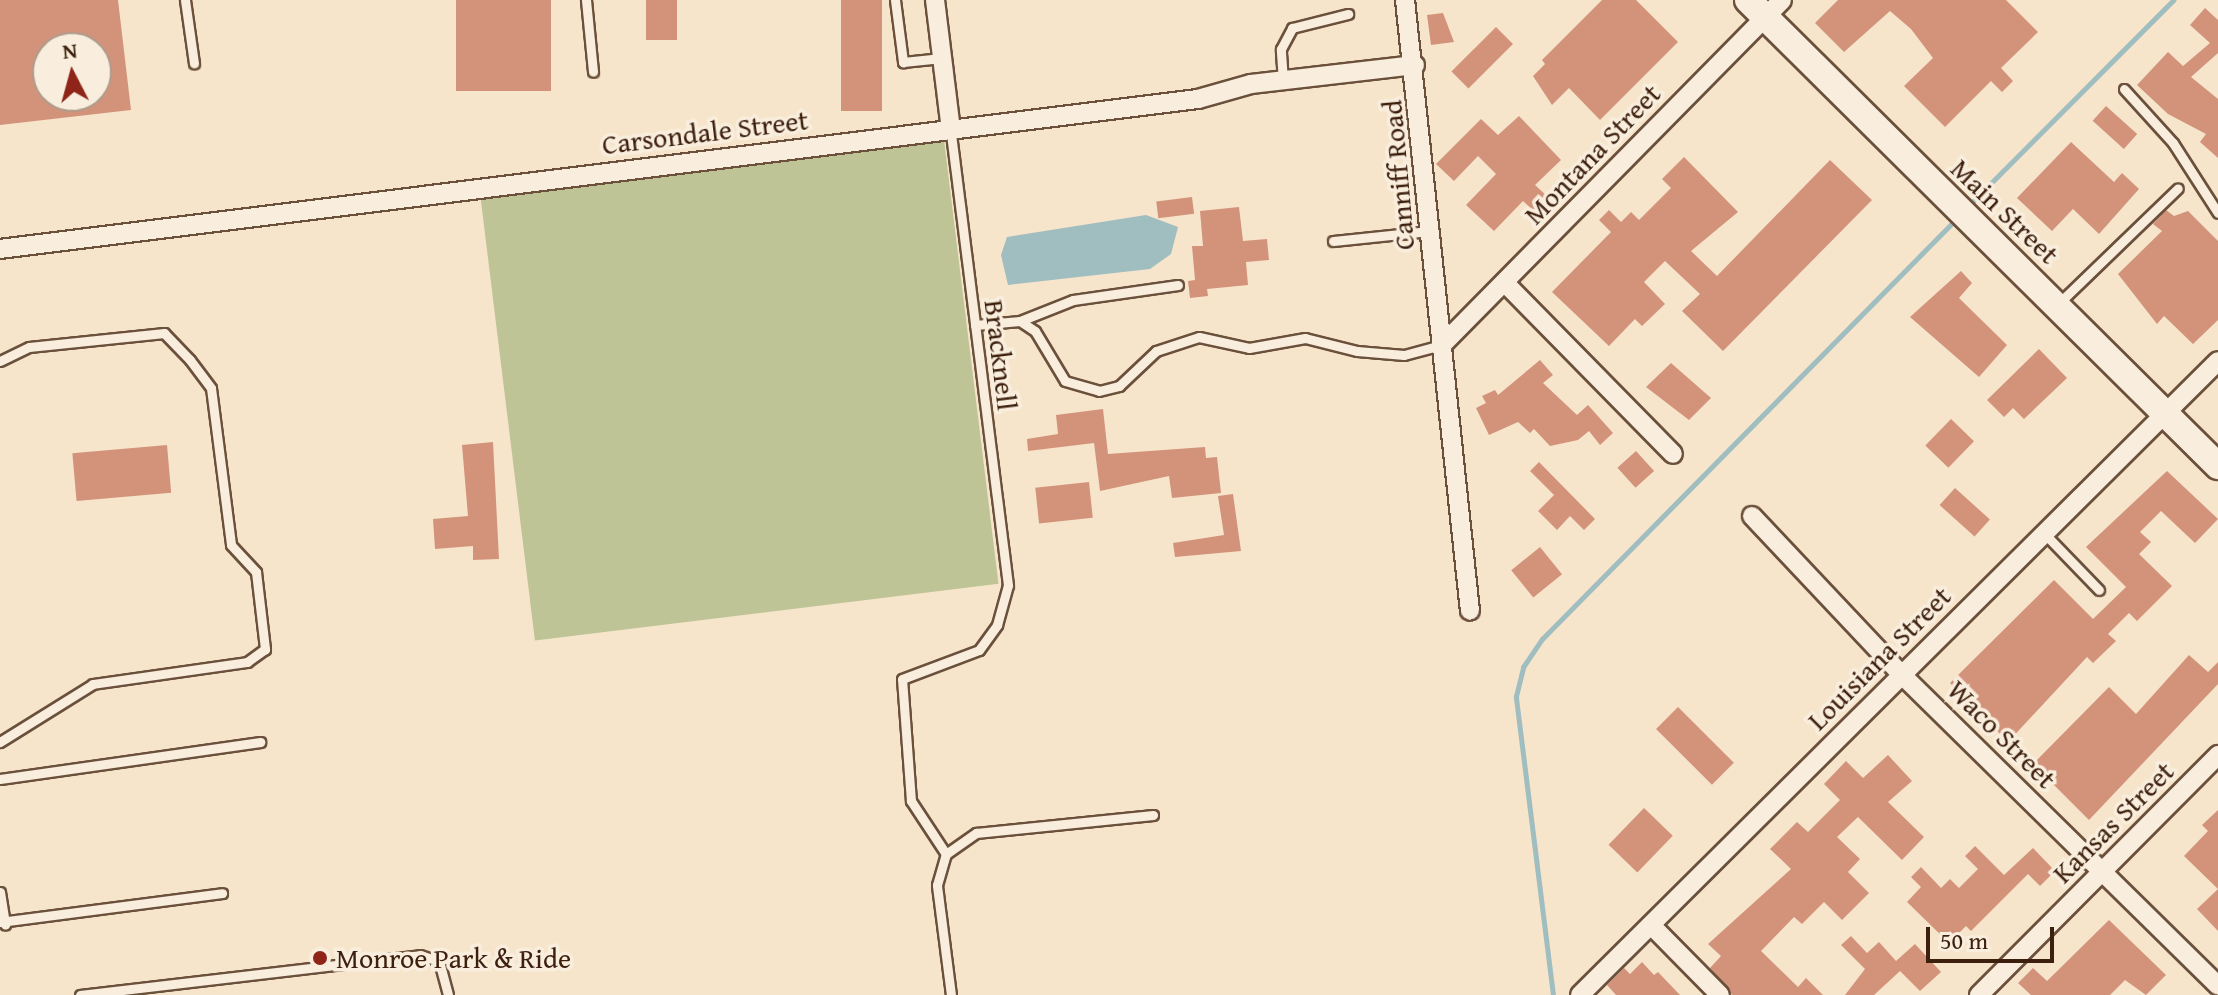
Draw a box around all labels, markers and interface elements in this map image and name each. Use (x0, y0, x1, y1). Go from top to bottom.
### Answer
north arrow (32, 32, 112, 112)
text: N (61, 33, 79, 67)
street label: Montana Street (1517, 77, 1667, 231)
street label: Canniff Road (1375, 99, 1421, 251)
street label: Carsondale Street (600, 103, 810, 161)
street label: Main Street (1944, 151, 2066, 271)
street label: Bracknell (978, 298, 1024, 412)
street label: Louisiana Street (1800, 579, 1958, 737)
street label: Waco Street (1941, 673, 2063, 795)
street label: Kansas Street (2045, 754, 2181, 890)
scale bar (1930, 911, 2058, 961)
text: 50 m (1940, 923, 1988, 958)
place label: Monroe Park & Ride (336, 941, 571, 975)
marker: Monroe Park & Ride (311, 949, 329, 967)

